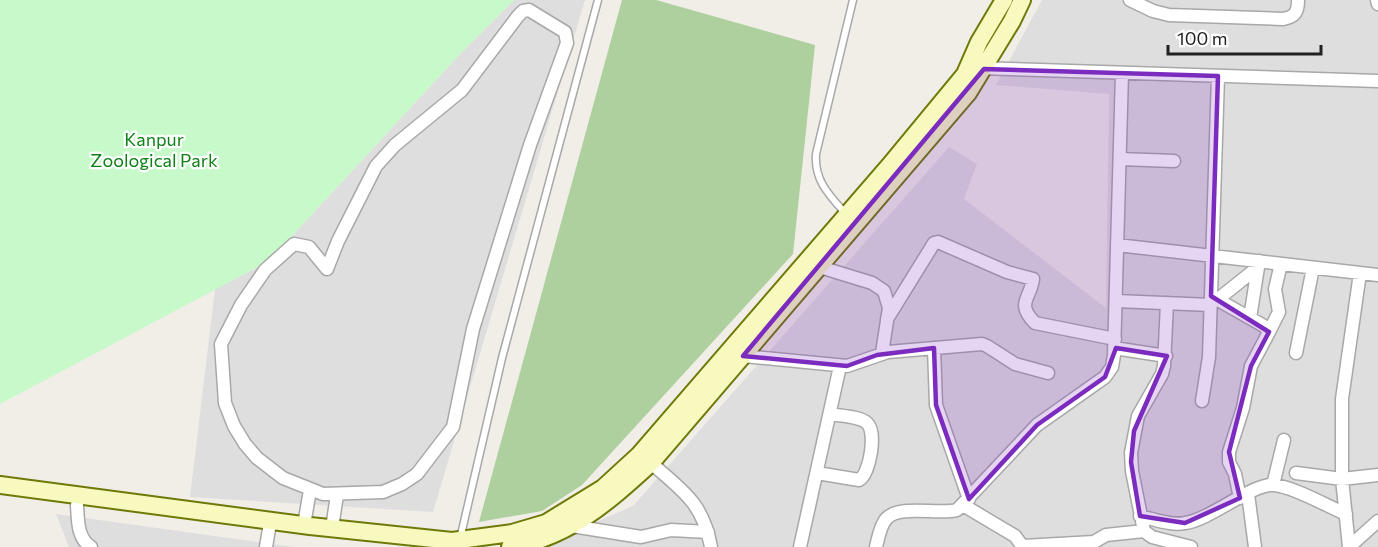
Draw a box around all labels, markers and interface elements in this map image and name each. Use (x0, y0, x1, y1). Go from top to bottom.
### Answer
scale bar (1168, 18, 1321, 56)
text: 100 m (1177, 27, 1227, 49)
park label: Kanpur Zoological Park (90, 128, 218, 171)

